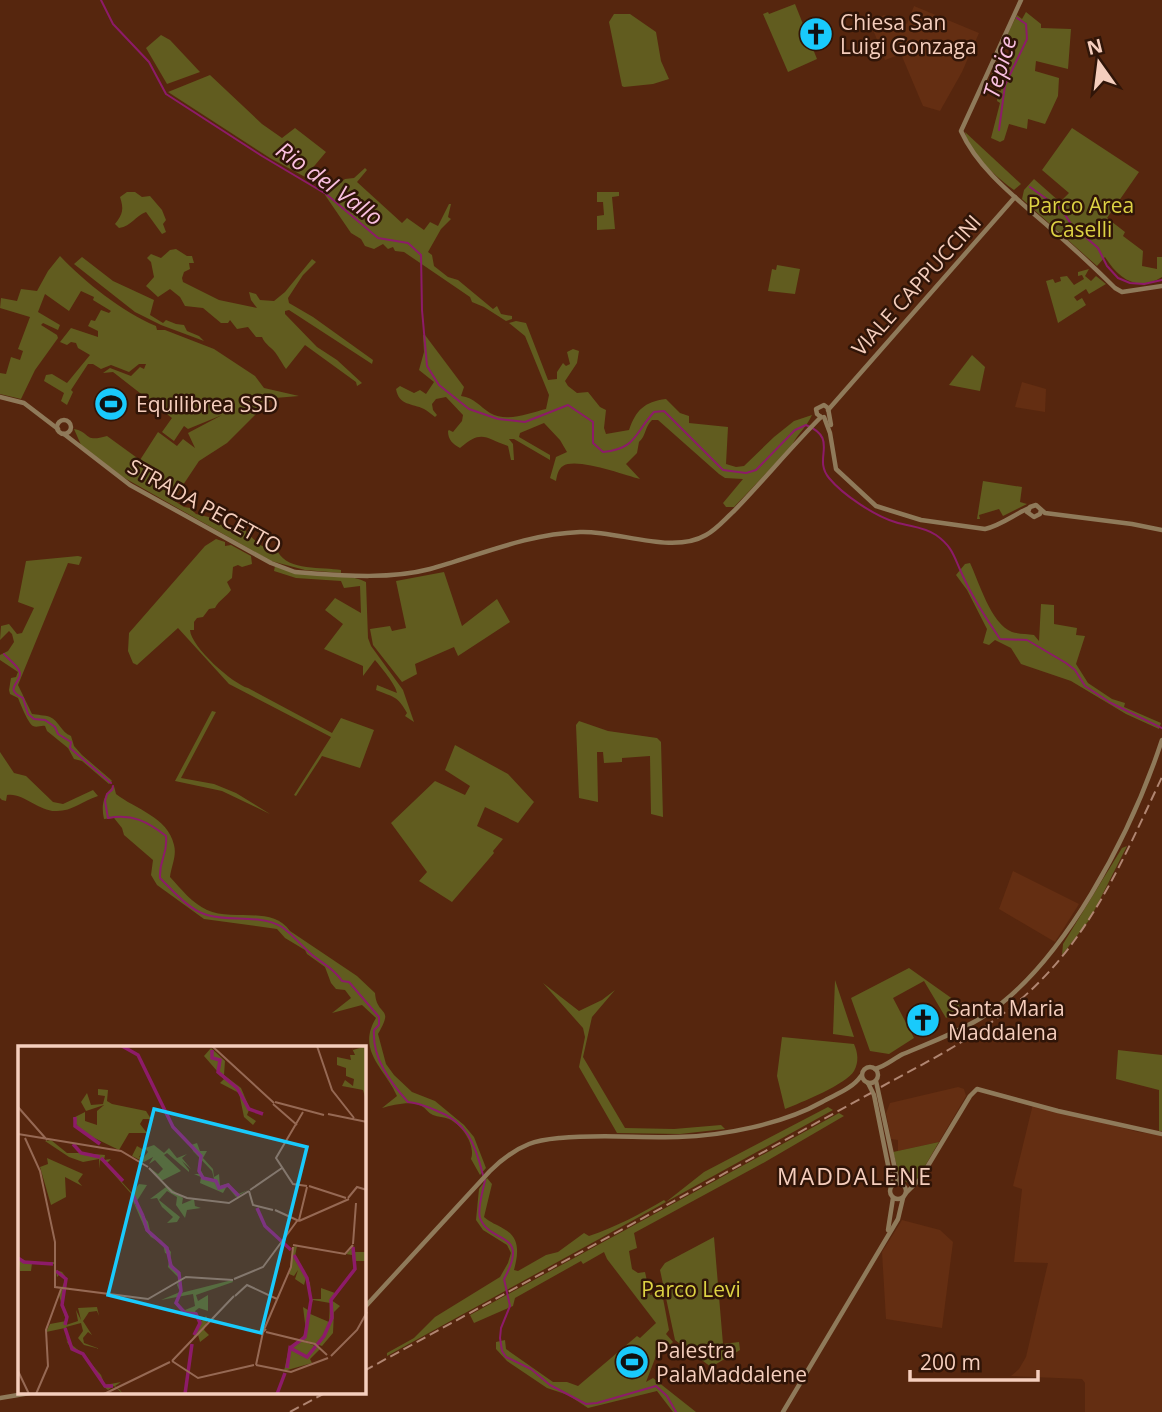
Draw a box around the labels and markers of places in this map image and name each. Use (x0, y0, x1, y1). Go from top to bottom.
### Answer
place label: Chiesa San Luigi Gonzaga (840, 8, 977, 60)
church icon: Chiesa San Luigi Gonzaga (797, 15, 835, 53)
sports icon: Equilibrea SSD (92, 385, 130, 423)
place label: Equilibrea SSD (136, 390, 278, 418)
place label: Santa Maria Maddalena (948, 994, 1065, 1046)
church icon: Santa Maria Maddalena (904, 1001, 942, 1039)
place label: Palestra PalaMaddalene (656, 1336, 807, 1388)
sports icon: Palestra PalaMaddalene (613, 1343, 651, 1381)

